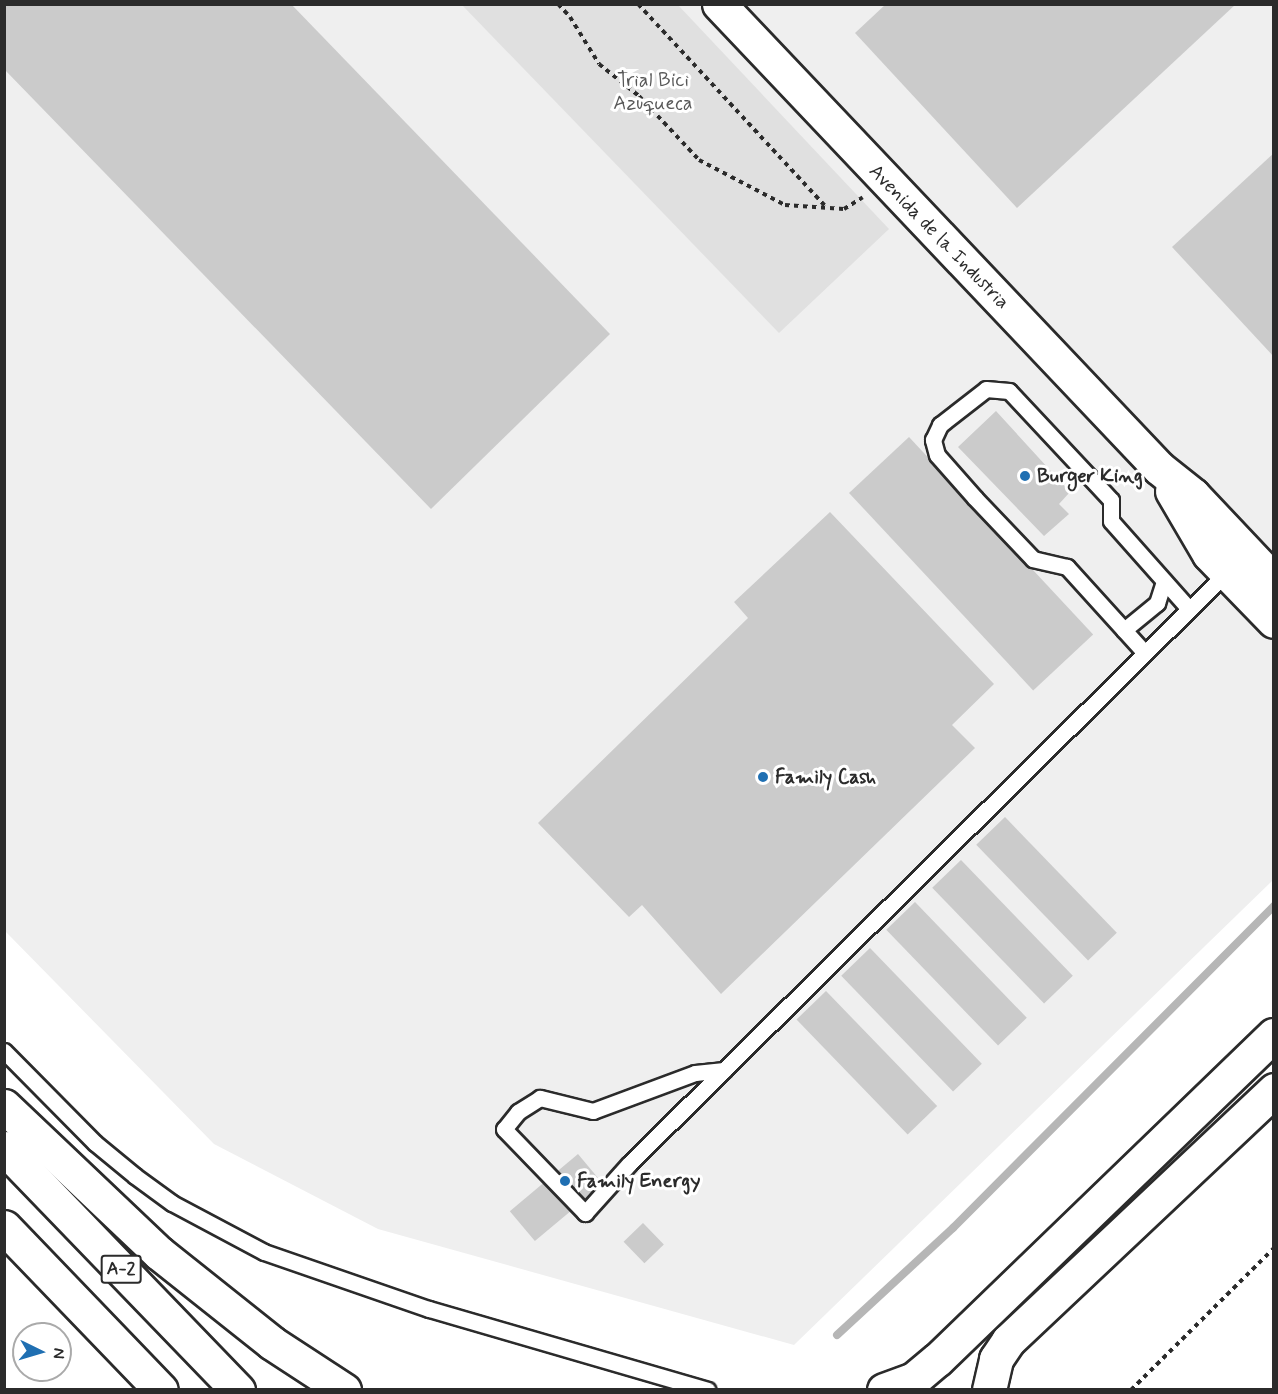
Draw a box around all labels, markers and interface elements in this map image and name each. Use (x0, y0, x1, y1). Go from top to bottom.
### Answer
park label: Trial Bici Azuqueca (613, 68, 693, 115)
street label: Avenida de la Industria (864, 160, 1014, 314)
place label: Burger King (1037, 464, 1140, 488)
marker: Burger King (1018, 469, 1032, 483)
place label: Family Cash (775, 765, 879, 789)
marker: Family Cash (756, 770, 770, 784)
place label: Family Energy (577, 1169, 698, 1193)
marker: Family Energy (558, 1174, 572, 1188)
road number: A-2 (100, 1254, 142, 1284)
north arrow (12, 1322, 72, 1382)
text: N (48, 1347, 69, 1360)

